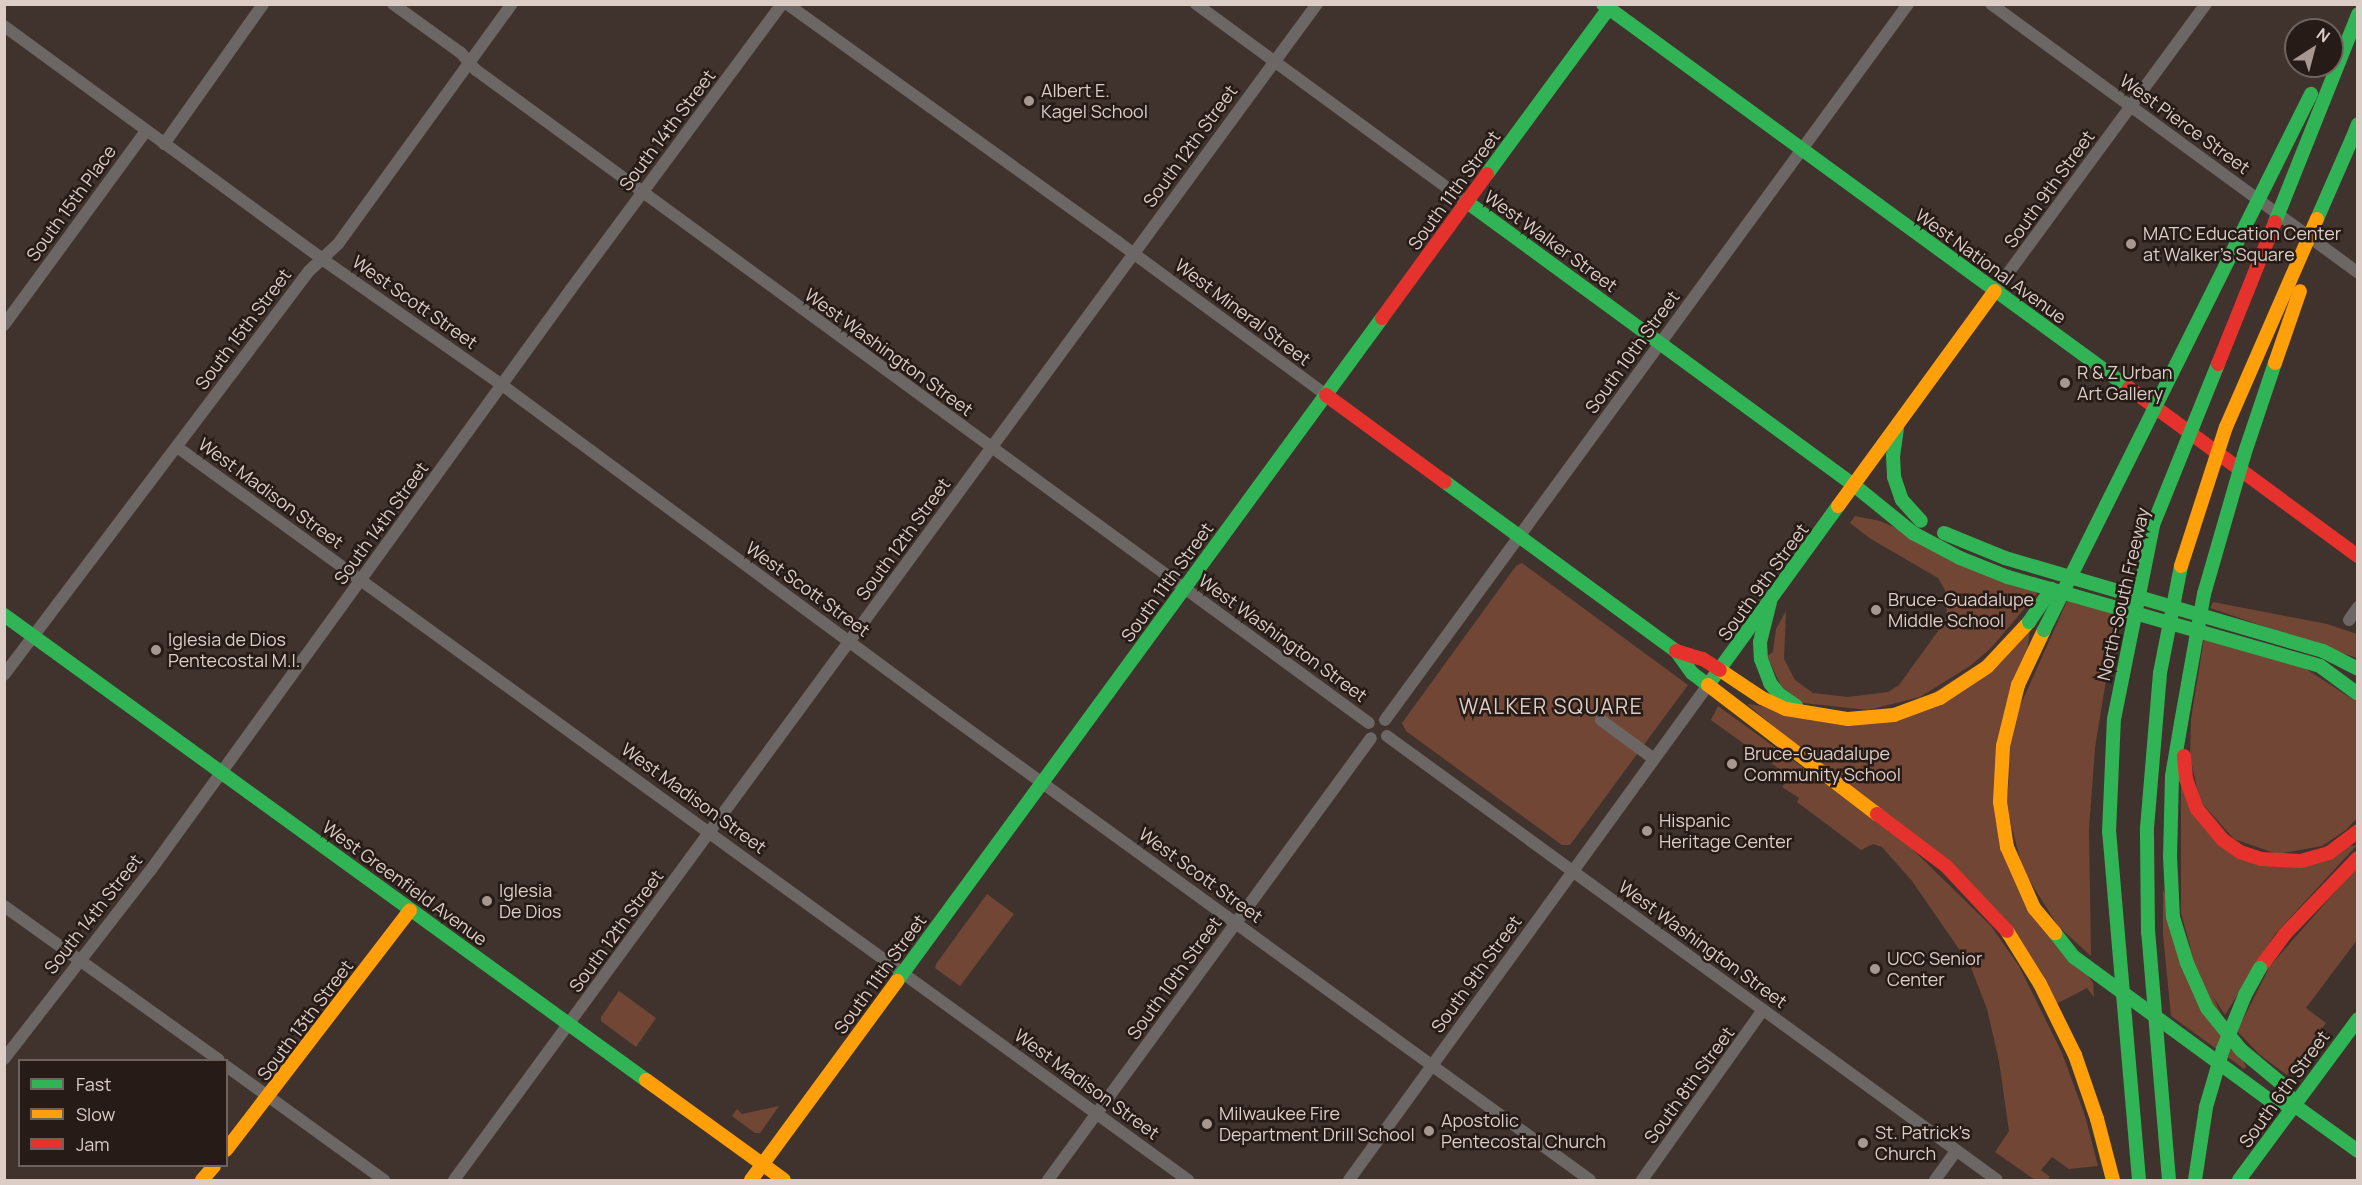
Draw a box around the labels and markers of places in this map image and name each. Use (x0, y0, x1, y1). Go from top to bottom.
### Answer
place label: Albert E. Kagel School (1041, 80, 1148, 122)
marker: Albert E. Kagel School (1022, 94, 1036, 108)
place label: MATC Education Center at Walker's Square (2143, 223, 2341, 266)
marker: MATC Education Center at Walker's Square (2124, 237, 2138, 251)
place label: R & Z Urban Art Gallery (2077, 362, 2172, 404)
marker: R & Z Urban Art Gallery (2058, 376, 2072, 390)
place label: Bruce-Guadalupe Middle School (1888, 589, 2034, 632)
marker: Bruce-Guadalupe Middle School (1869, 603, 1883, 617)
place label: Iglesia de Dios Pentecostal M.I. (168, 629, 300, 672)
marker: Iglesia de Dios Pentecostal M.I. (149, 643, 163, 657)
place label: Bruce-Guadalupe Community School (1744, 743, 1901, 786)
marker: Bruce-Guadalupe Community School (1725, 757, 1739, 771)
place label: Hispanic Heritage Center (1659, 810, 1792, 852)
marker: Hispanic Heritage Center (1640, 824, 1654, 838)
place label: Iglesia De Dios (499, 880, 562, 922)
marker: Iglesia De Dios (480, 894, 494, 908)
place label: UCC Senior Center (1887, 948, 1982, 990)
marker: UCC Senior Center (1868, 962, 1882, 976)
place label: Milwaukee Fire Department Drill School (1219, 1103, 1415, 1146)
place label: Apostolic Pentecostal Church (1441, 1110, 1606, 1152)
marker: Milwaukee Fire Department Drill School (1200, 1117, 1214, 1131)
place label: St. Patrick's Church (1875, 1122, 1971, 1164)
marker: Apostolic Pentecostal Church (1422, 1124, 1436, 1138)
marker: St. Patrick's Church (1856, 1136, 1870, 1150)

